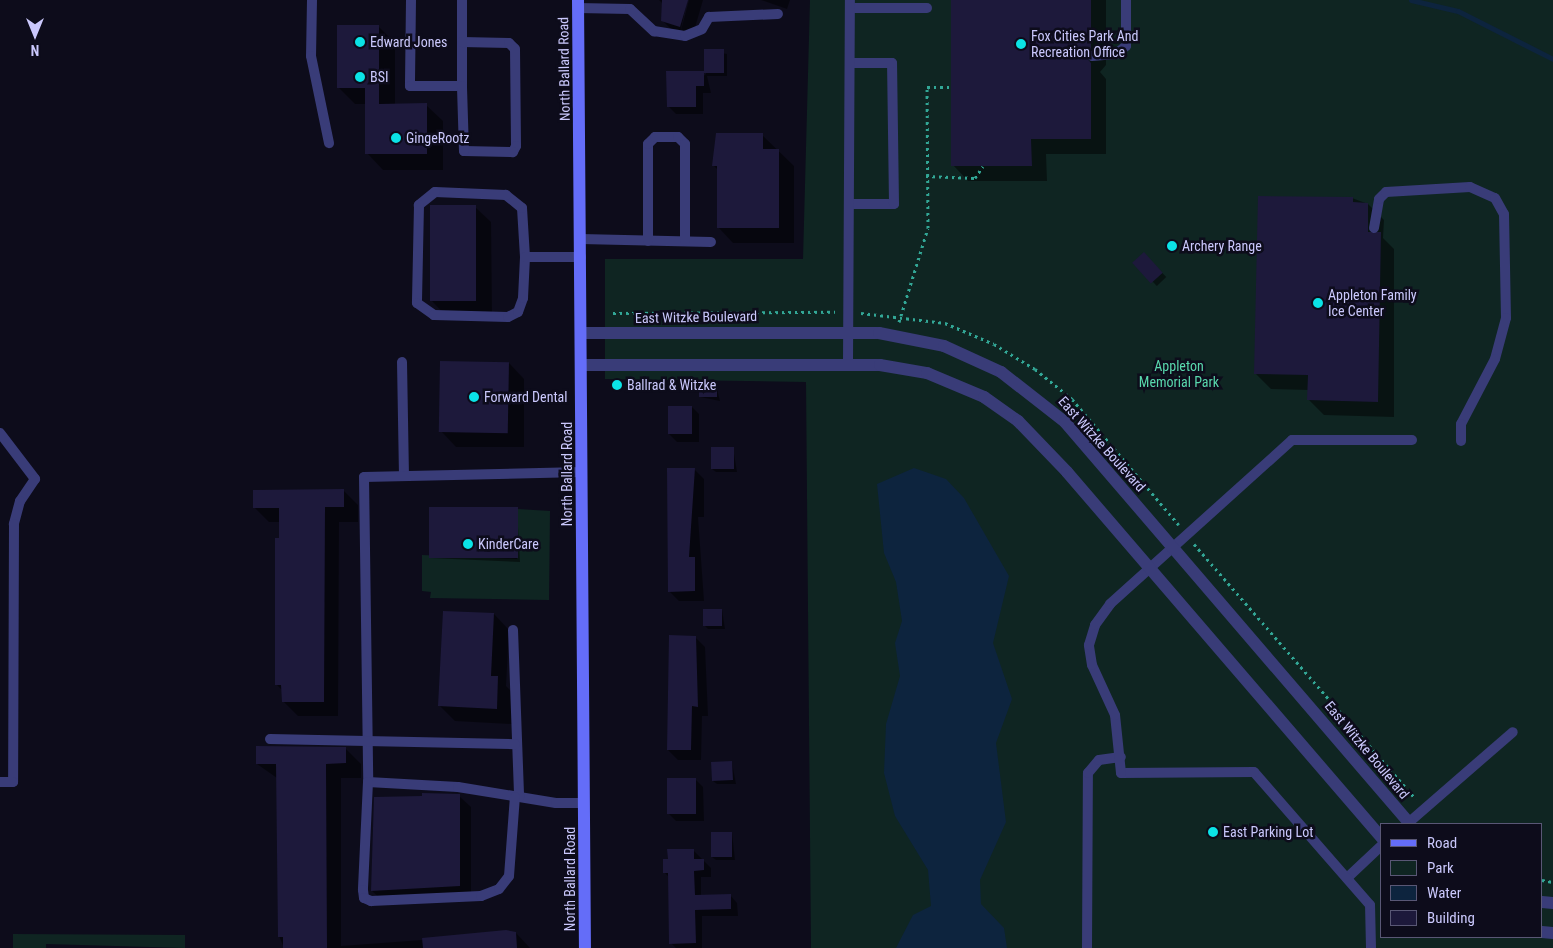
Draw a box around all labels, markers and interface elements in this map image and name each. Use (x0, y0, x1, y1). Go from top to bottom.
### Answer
north arrow (10, 10, 60, 60)
street label: North Ballard Road (555, 17, 573, 121)
place label: Fox Cities Park And Recreation Office (1031, 28, 1138, 60)
place label: Edward Jones (370, 34, 447, 50)
marker: Edward Jones (354, 36, 366, 48)
marker: Fox Cities Park And Recreation Office (1015, 38, 1027, 50)
text: N (31, 42, 39, 58)
place label: BSI (370, 69, 388, 85)
marker: BSI (354, 71, 366, 83)
place label: GingeRootz (406, 130, 470, 146)
marker: GingeRootz (390, 132, 402, 144)
place label: Archery Range (1182, 238, 1262, 254)
marker: Archery Range (1166, 240, 1178, 252)
place label: Appleton Family Ice Center (1328, 287, 1417, 320)
marker: Appleton Family Ice Center (1312, 297, 1324, 309)
street label: East Witzke Boulevard (635, 308, 757, 326)
park label: Appleton Memorial Park (1139, 358, 1219, 391)
place label: Ballrad & Witzke (627, 377, 716, 393)
marker: Ballrad & Witzke (611, 379, 623, 391)
place label: Forward Dental (484, 389, 567, 405)
marker: Forward Dental (468, 391, 480, 403)
street label: East Witzke Boulevard (1055, 393, 1149, 495)
street label: North Ballard Road (559, 422, 575, 526)
place label: KinderCare (478, 536, 539, 552)
marker: KinderCare (462, 538, 474, 550)
street label: East Witzke Boulevard (1321, 698, 1413, 802)
legend (1380, 823, 1543, 938)
place label: East Parking Lot (1223, 824, 1313, 840)
marker: East Parking Lot (1207, 826, 1219, 838)
street label: North Ballard Road (562, 827, 578, 931)
text: Road (1427, 834, 1457, 852)
text: Park (1427, 859, 1454, 877)
text: Water (1427, 884, 1461, 902)
text: Building (1427, 909, 1475, 927)

